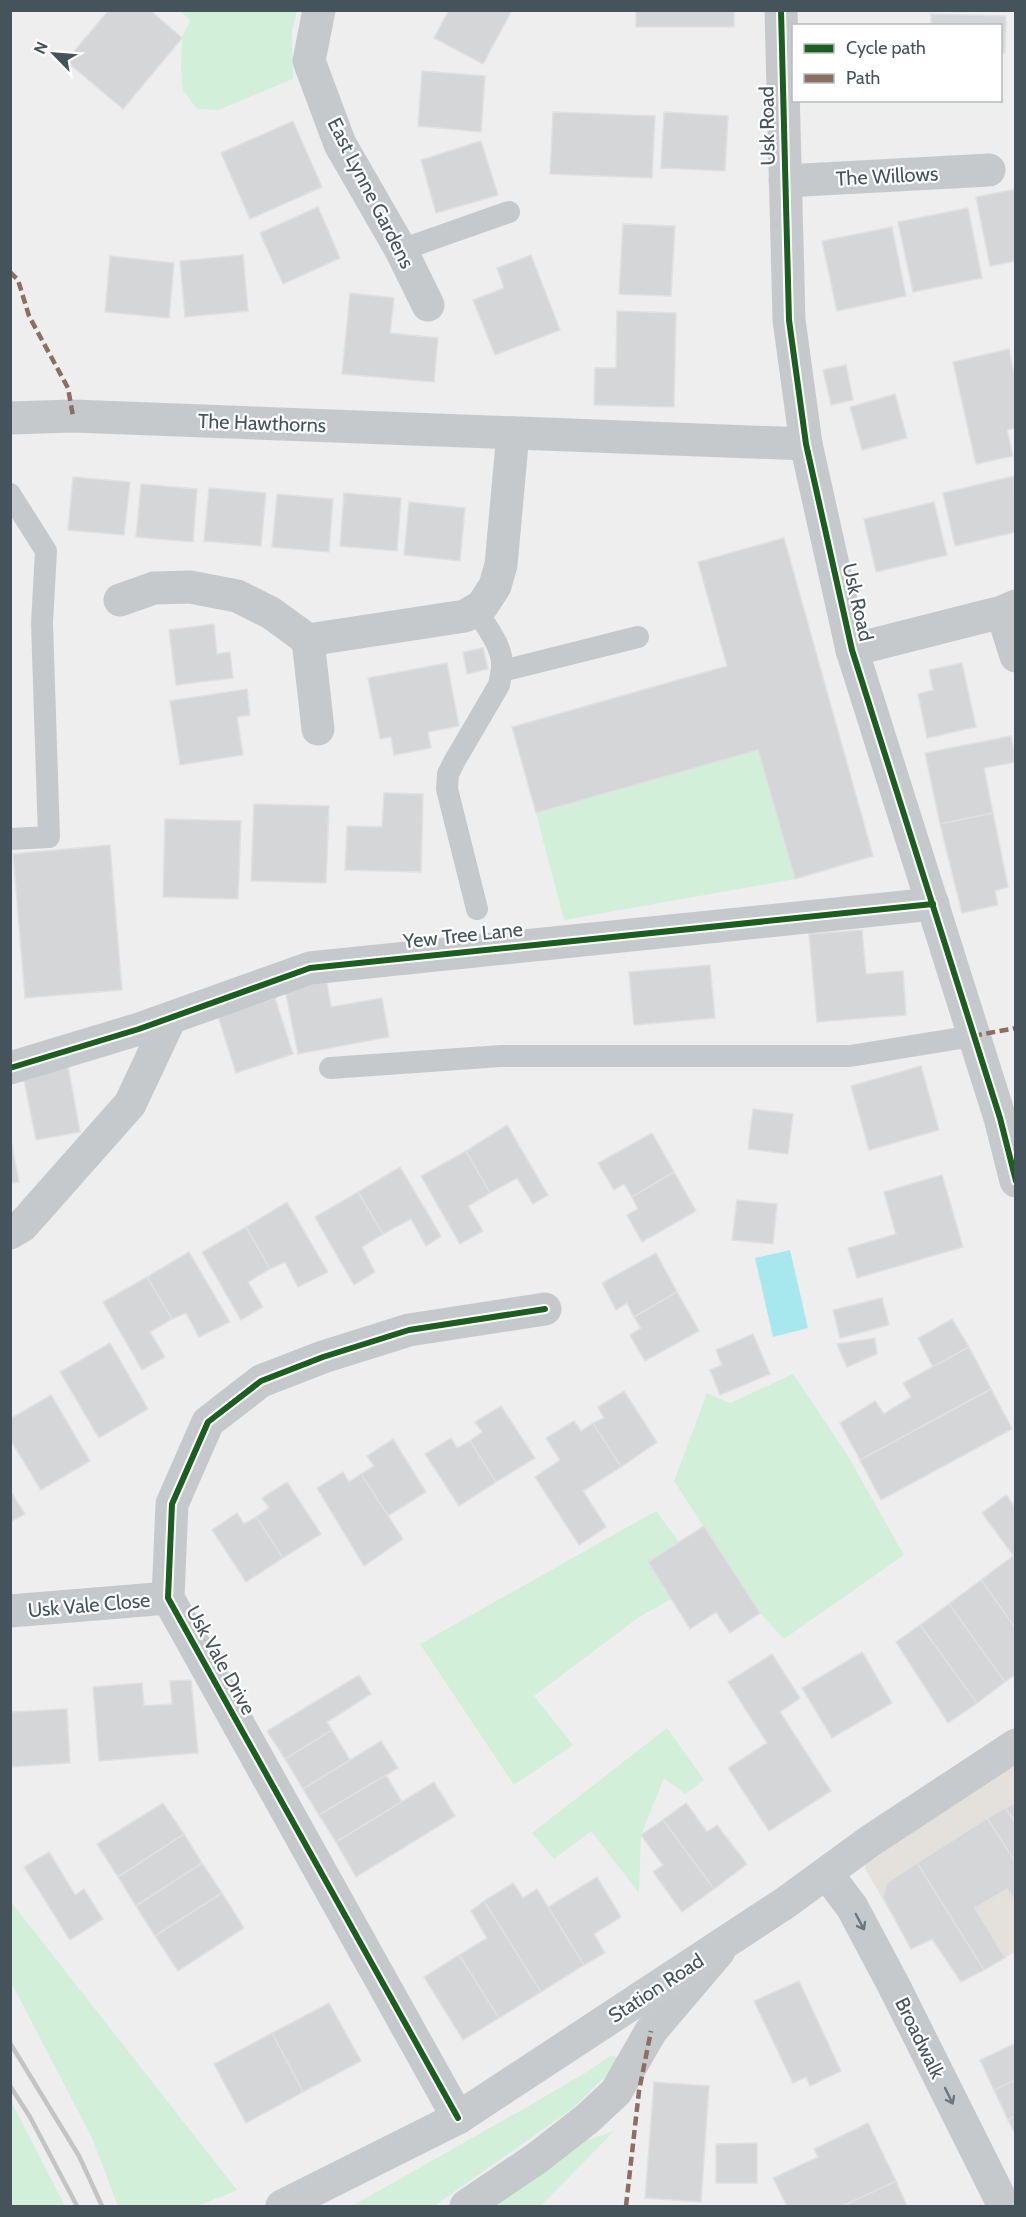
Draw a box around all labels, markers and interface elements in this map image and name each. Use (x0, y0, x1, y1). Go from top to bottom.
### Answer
north arrow (24, 24, 84, 84)
legend (792, 24, 1002, 102)
text: Cycle path (846, 37, 926, 59)
text: N (30, 39, 52, 57)
text: Path (846, 67, 880, 89)
street label: Usk Road (754, 86, 780, 166)
street label: East Lynne Gardens (323, 114, 419, 272)
street label: The Willows (835, 161, 939, 191)
street label: The Hawthorns (197, 409, 327, 437)
street label: Usk Road (837, 561, 879, 643)
street label: Yew Tree Lane (401, 917, 524, 953)
street label: Usk Vale Close (27, 1588, 151, 1622)
street label: Usk Vale Drive (181, 1601, 261, 1719)
one-way arrow (854, 1913, 866, 1930)
street label: Station Road (604, 1948, 708, 2028)
street label: Broadwalk (890, 1994, 950, 2083)
one-way arrow (944, 2086, 955, 2104)

